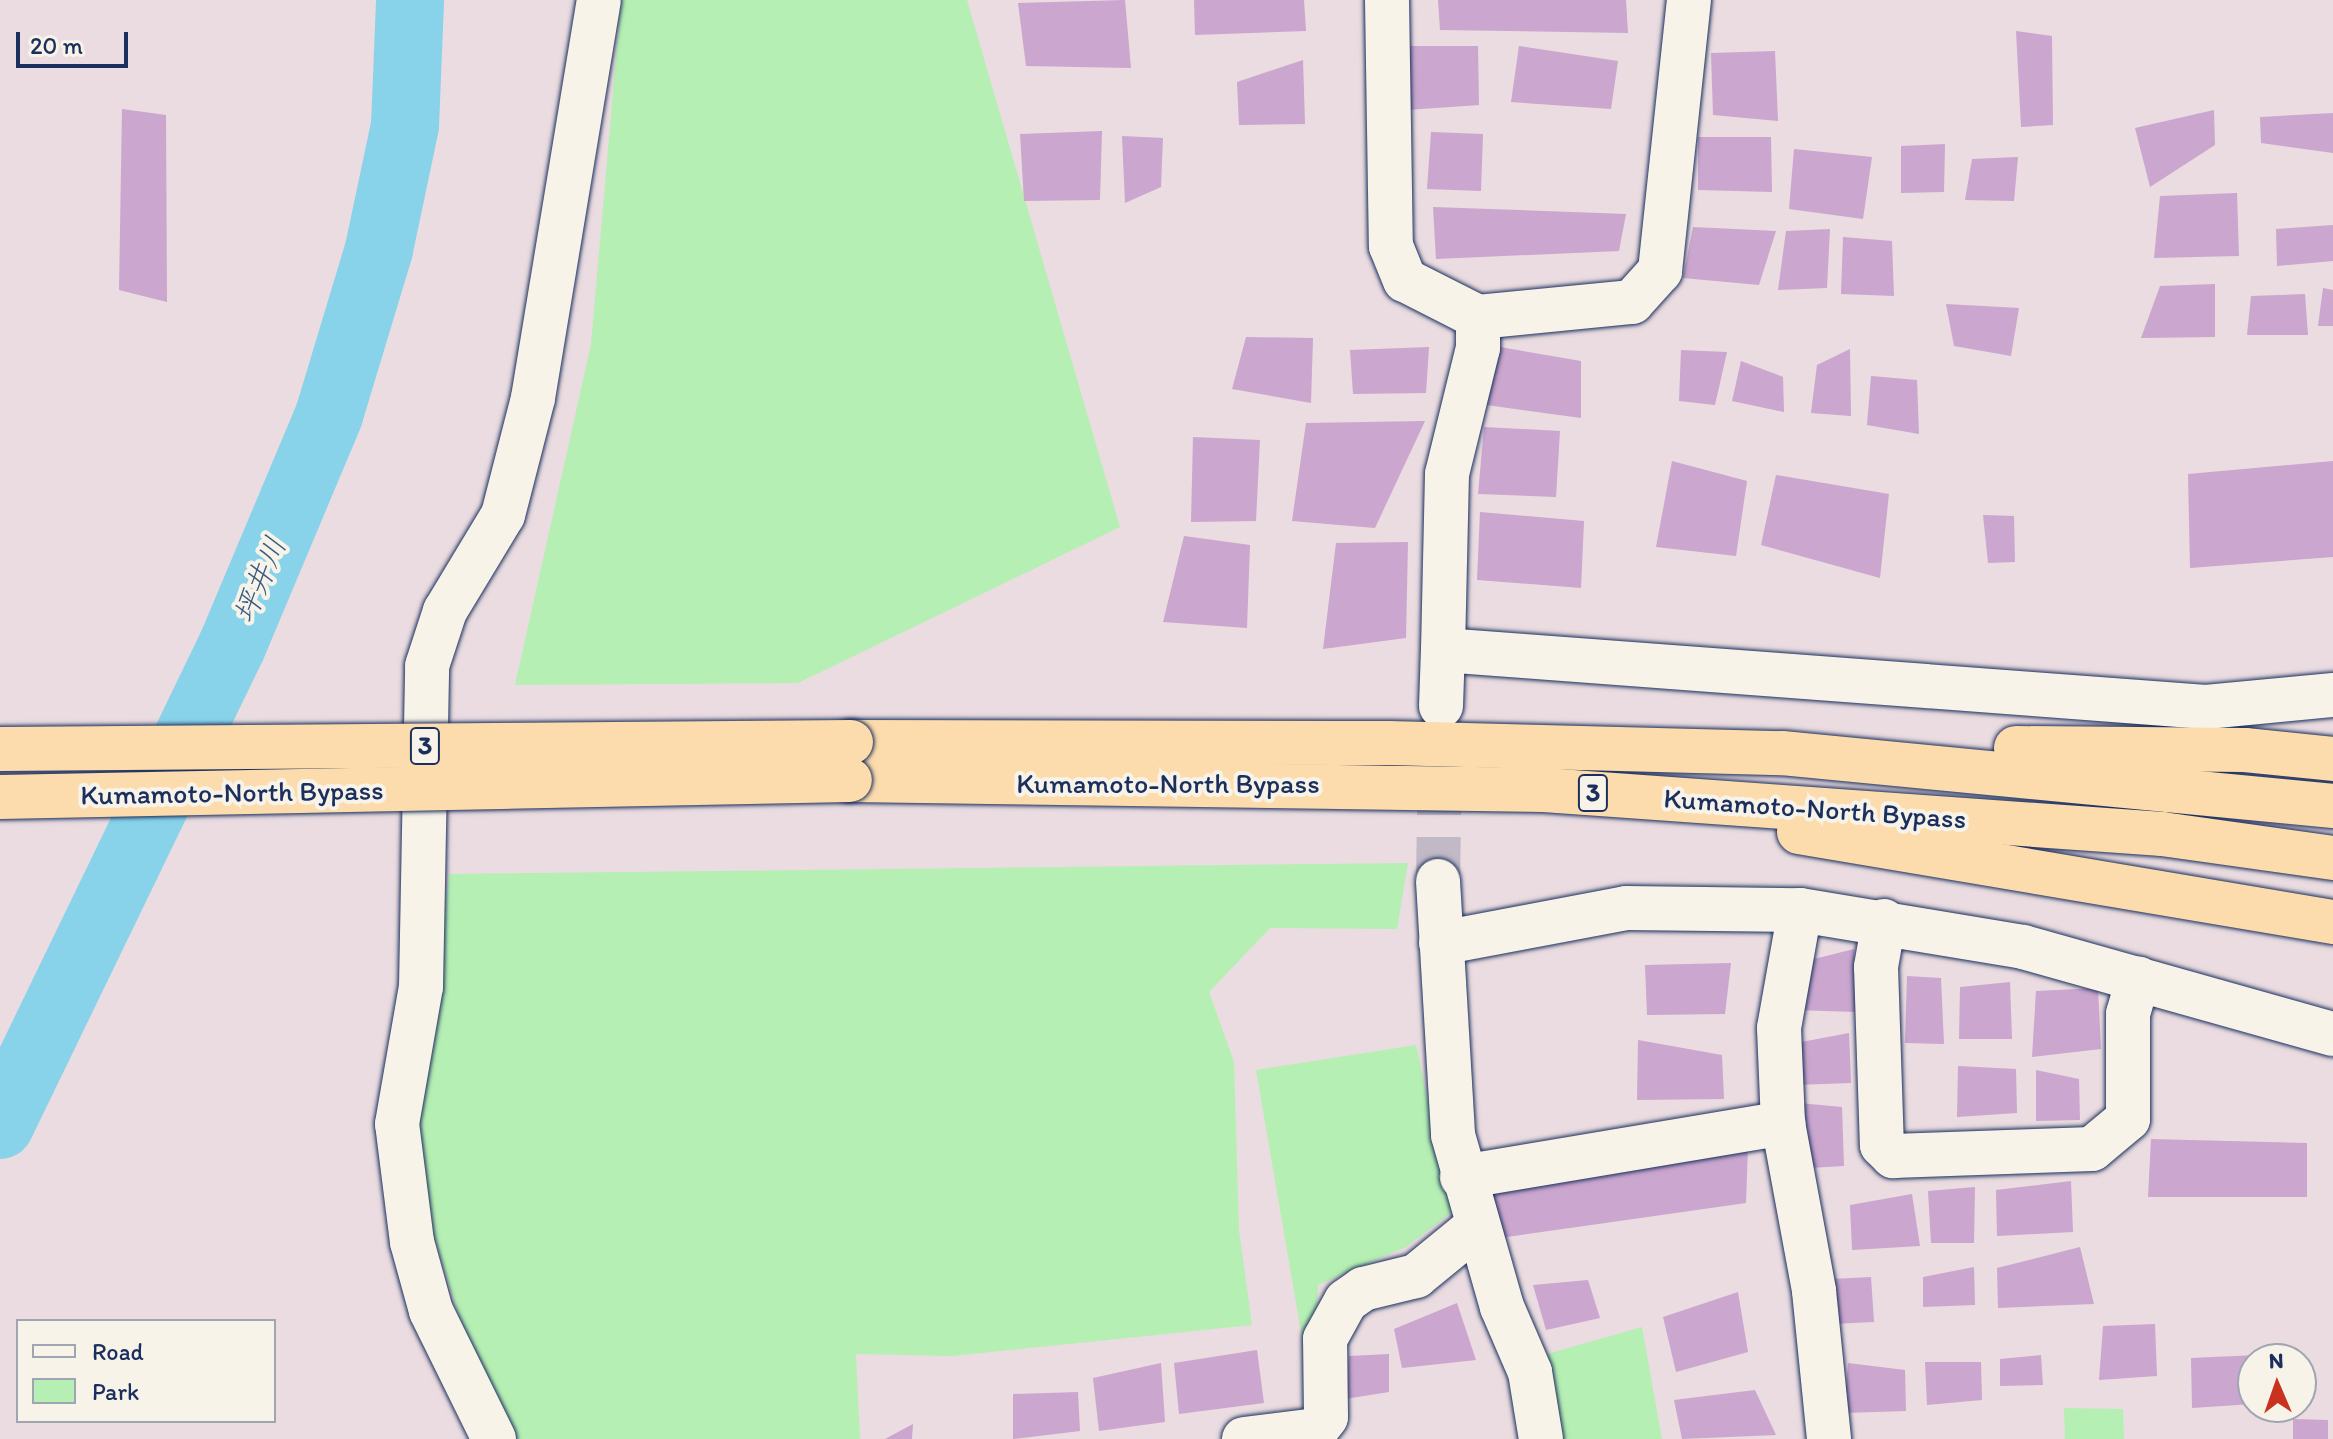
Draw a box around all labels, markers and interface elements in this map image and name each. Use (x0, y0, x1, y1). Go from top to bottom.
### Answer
scale bar (20, 16, 132, 66)
text: 20 m (30, 31, 83, 60)
water label: 坪井川 (226, 532, 294, 628)
road number: 3 (409, 724, 441, 768)
street label: Kumamoto-North Bypass (1016, 766, 1320, 800)
road number: 3 (1577, 771, 1609, 815)
street label: Kumamoto-North Bypass (80, 773, 384, 811)
street label: Kumamoto-North Bypass (1662, 781, 1968, 835)
legend (16, 1319, 276, 1423)
text: Road (92, 1337, 144, 1366)
north arrow (2237, 1343, 2317, 1423)
text: N (2268, 1347, 2284, 1374)
text: Park (92, 1377, 139, 1406)

